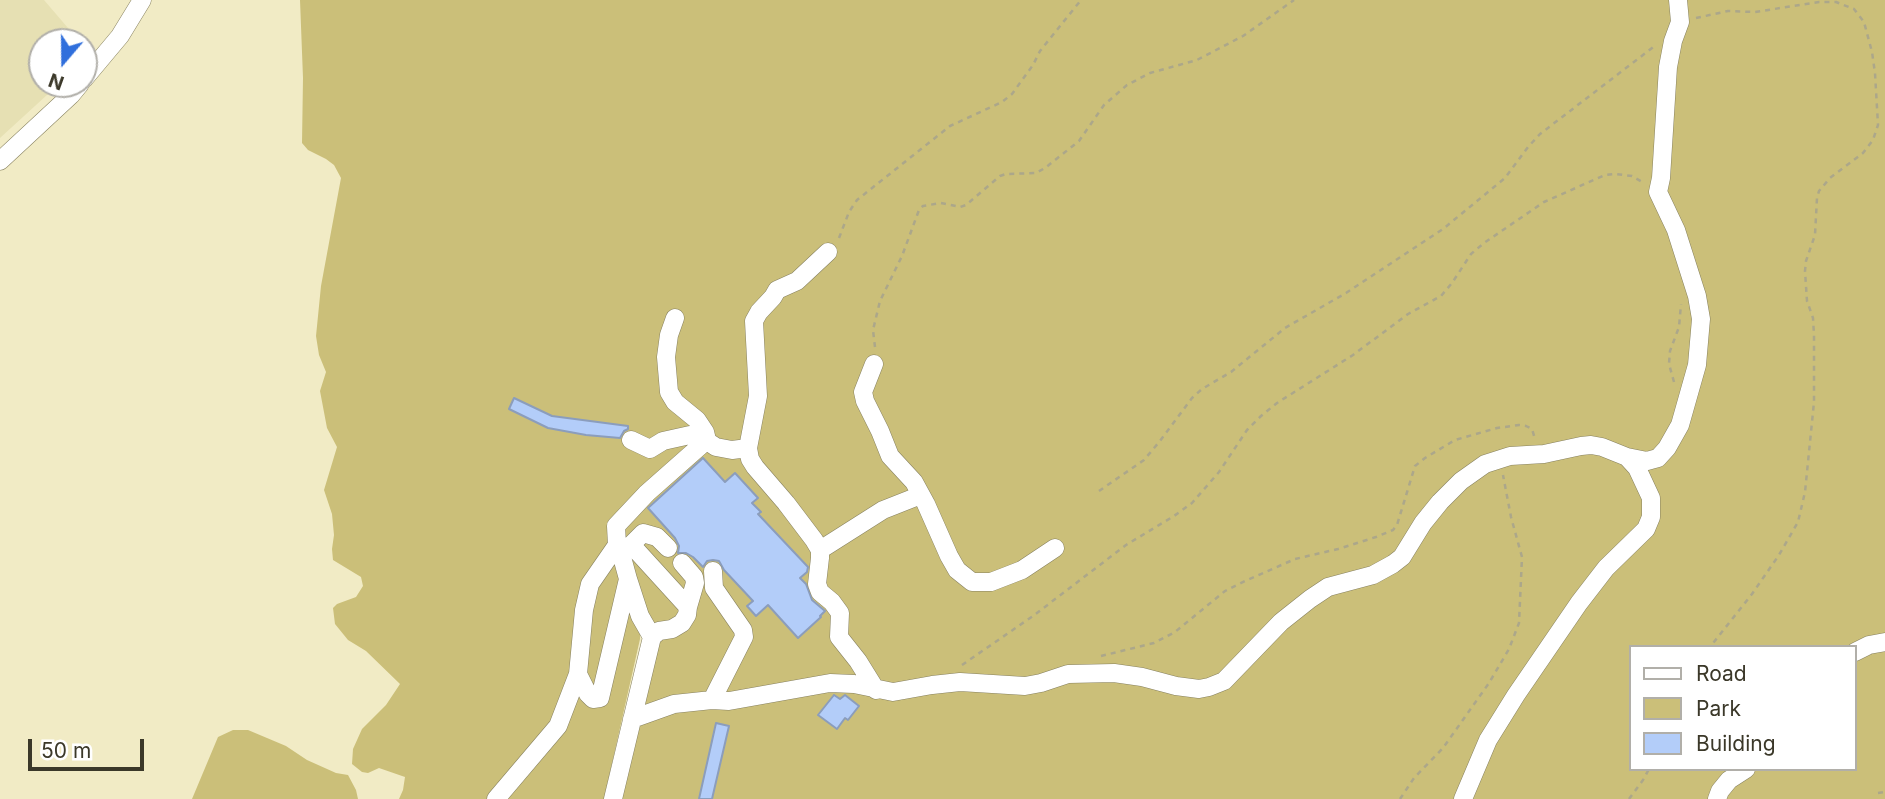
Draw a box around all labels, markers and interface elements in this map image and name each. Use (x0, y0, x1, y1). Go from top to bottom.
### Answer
north arrow (28, 28, 98, 98)
text: N (46, 68, 67, 95)
legend (1630, 645, 1857, 771)
text: Road (1696, 661, 1747, 686)
text: Park (1696, 696, 1741, 721)
scale bar (32, 726, 147, 770)
text: Building (1696, 731, 1776, 756)
text: 50 m (41, 738, 91, 763)

